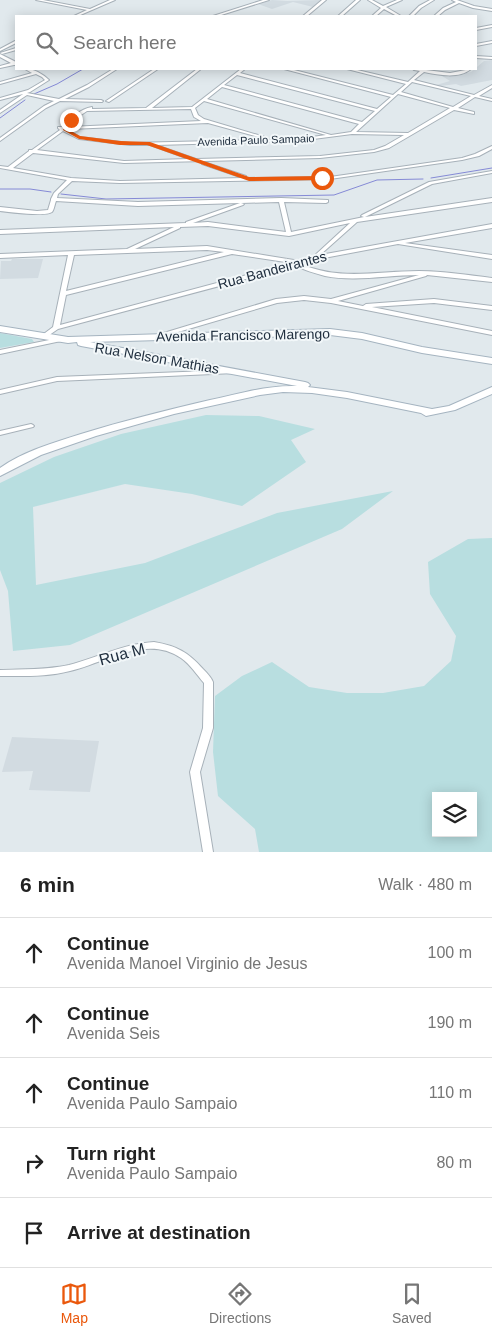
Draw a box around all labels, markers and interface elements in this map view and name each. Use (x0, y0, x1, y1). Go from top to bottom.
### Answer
search box (15, 15, 477, 70)
icon: search (33, 29, 61, 57)
text: Search here (73, 32, 177, 53)
route end (60, 109, 83, 132)
street label: Avenida Paulo Sampaio (197, 132, 315, 148)
route start (311, 167, 334, 190)
street label: Rua Bandeirantes (216, 248, 328, 292)
street label: Avenida Francisco Marengo (156, 325, 330, 345)
street label: Rua Nelson Mathias (94, 339, 220, 377)
street label: Rua M (97, 640, 147, 668)
map controls (432, 792, 477, 837)
button: layers (432, 792, 477, 837)
text: 6 min (20, 873, 75, 896)
text: Walk · 480 m (378, 876, 472, 893)
text: Continue (67, 933, 149, 954)
icon: ahead (20, 939, 48, 967)
text: 100 m (428, 944, 472, 961)
text: Avenida Manoel Virginio de Jesus (67, 955, 307, 972)
text: Continue (67, 1003, 149, 1024)
icon: ahead (20, 1009, 48, 1037)
text: 190 m (428, 1014, 472, 1031)
text: Avenida Seis (67, 1025, 160, 1042)
text: Continue (67, 1073, 149, 1094)
icon: ahead (20, 1079, 48, 1107)
text: 110 m (429, 1084, 472, 1101)
text: Avenida Paulo Sampaio (67, 1095, 238, 1112)
text: Turn right (67, 1143, 155, 1164)
icon: right (20, 1149, 48, 1177)
text: 80 m (436, 1154, 472, 1171)
text: Avenida Paulo Sampaio (67, 1165, 238, 1182)
icon: arrive (20, 1219, 48, 1247)
text: Arrive at destination (67, 1222, 251, 1243)
tab: Map (60, 1280, 88, 1326)
tab: Directions (209, 1280, 271, 1326)
tab: Saved (392, 1280, 432, 1326)

